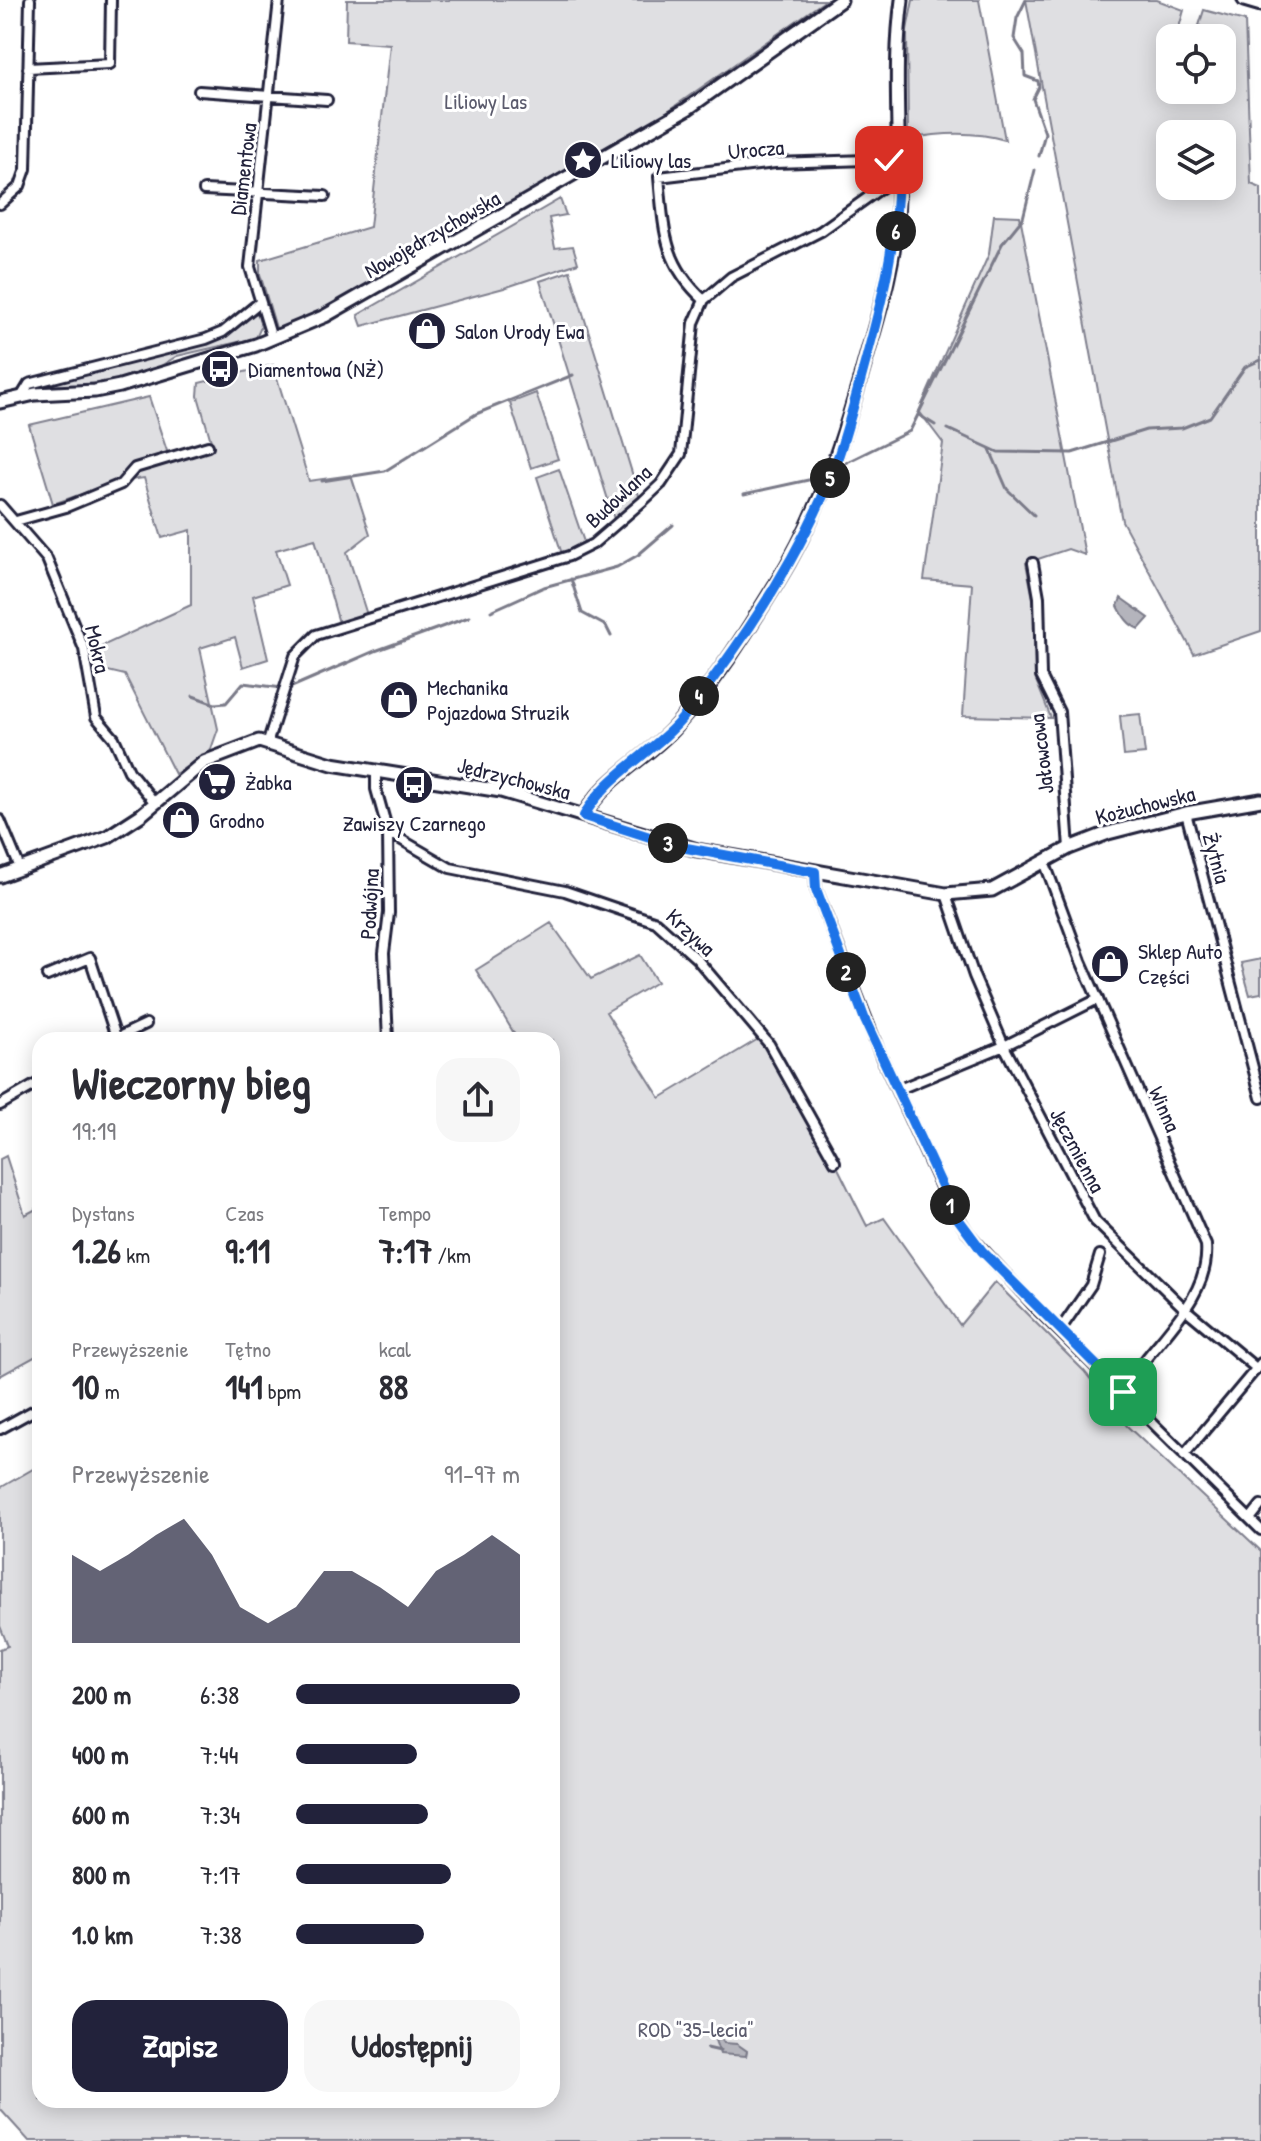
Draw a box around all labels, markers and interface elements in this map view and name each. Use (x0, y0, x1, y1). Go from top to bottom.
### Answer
map controls (1156, 24, 1236, 200)
button: locate (1156, 24, 1236, 104)
park label: Liliowy Las (445, 86, 527, 116)
button: layers (1156, 120, 1236, 200)
street label: Diamentowa (222, 121, 264, 217)
pin (855, 126, 923, 194)
street label: Urocza (727, 132, 786, 166)
icon: check (867, 138, 911, 182)
place icon: Liliowy las (562, 139, 604, 181)
place label: Liliowy las (611, 145, 691, 175)
street label: Nowojędrzychowska (359, 183, 506, 285)
pin: 6 (876, 211, 916, 251)
text: 6 (892, 216, 900, 246)
shop icon: Salon Urody Ewa (406, 310, 448, 352)
place label: Salon Urody Ewa (455, 316, 585, 346)
bus stop icon: Diamentowa (NŻ) (199, 348, 241, 390)
place label: Diamentowa (NŻ) (248, 354, 384, 384)
street label: Budowlana (578, 457, 658, 534)
pin: 5 (810, 458, 850, 498)
text: 5 (825, 463, 835, 493)
street label: Mokra (78, 622, 118, 676)
place label: Mechanika Pojazdowa Struzik (427, 672, 569, 727)
pin: 4 (679, 676, 719, 716)
shop icon: Mechanika Pojazdowa Struzik (378, 679, 420, 721)
text: 4 (695, 681, 703, 711)
street label: Jałowcowa (1021, 712, 1061, 796)
street label: Jędrzychowska (454, 749, 574, 807)
supermarket icon: Żabka (196, 761, 238, 803)
bus stop icon: Zawiszy Czarnego (393, 764, 435, 806)
place label: Żabka (245, 767, 292, 797)
street label: Kożuchowska (1092, 778, 1198, 832)
shop icon: Grodno (160, 799, 202, 841)
place label: Grodno (209, 805, 264, 835)
place label: Zawiszy Czarnego (342, 808, 486, 838)
pin: 3 (648, 823, 688, 863)
text: 3 (663, 828, 673, 858)
street label: Żytnia (1196, 829, 1238, 887)
street label: Podwójna (352, 867, 386, 940)
street label: Krzywa (660, 901, 723, 963)
place label: Sklep Auto Części (1138, 936, 1222, 991)
shop icon: Sklep Auto Części (1089, 943, 1131, 985)
pin: 2 (826, 952, 866, 992)
text: 2 (841, 957, 851, 987)
text: Wieczorny bieg (72, 1053, 311, 1113)
button: share (436, 1058, 520, 1142)
street label: Winna (1142, 1081, 1188, 1137)
street label: Jęczmienna (1043, 1102, 1113, 1198)
text: 19:19 (72, 1113, 116, 1148)
pin: 1 (930, 1185, 970, 1225)
text: 1 (946, 1190, 954, 1220)
text: Dystans (72, 1198, 135, 1228)
text: Czas (225, 1198, 264, 1228)
text: Tempo (379, 1198, 431, 1228)
text: 1.26 (72, 1228, 121, 1274)
text: 9:11 (225, 1228, 270, 1274)
text: 7:17 (379, 1228, 433, 1274)
text: km (121, 1240, 150, 1270)
text: /km (433, 1240, 471, 1270)
text: Przewyższenie (72, 1334, 188, 1364)
text: Tętno (225, 1334, 271, 1364)
text: kcal (379, 1334, 411, 1364)
pin (1089, 1358, 1157, 1426)
text: 10 (72, 1364, 100, 1410)
text: 141 (225, 1364, 263, 1410)
text: 88 (379, 1364, 408, 1410)
icon: arrive (1101, 1370, 1145, 1414)
text: m (100, 1376, 120, 1406)
text: bpm (263, 1376, 301, 1406)
text: Przewyższenie (72, 1456, 210, 1491)
text: 91–97 m (444, 1456, 520, 1491)
text: 200 m (72, 1677, 131, 1712)
text: 6:38 (200, 1677, 239, 1712)
text: 400 m (72, 1737, 129, 1772)
text: 7:44 (200, 1737, 238, 1772)
text: 600 m (72, 1797, 129, 1832)
text: 7:34 (200, 1797, 240, 1832)
text: 800 m (72, 1857, 130, 1892)
text: 7:17 (200, 1857, 241, 1892)
text: 1.0 km (72, 1917, 133, 1952)
text: 7:38 (200, 1917, 242, 1952)
button: Zapisz (72, 2000, 288, 2092)
button: Udostępnij (304, 2000, 520, 2092)
park label: ROD "35-lecia" (638, 2014, 754, 2044)

